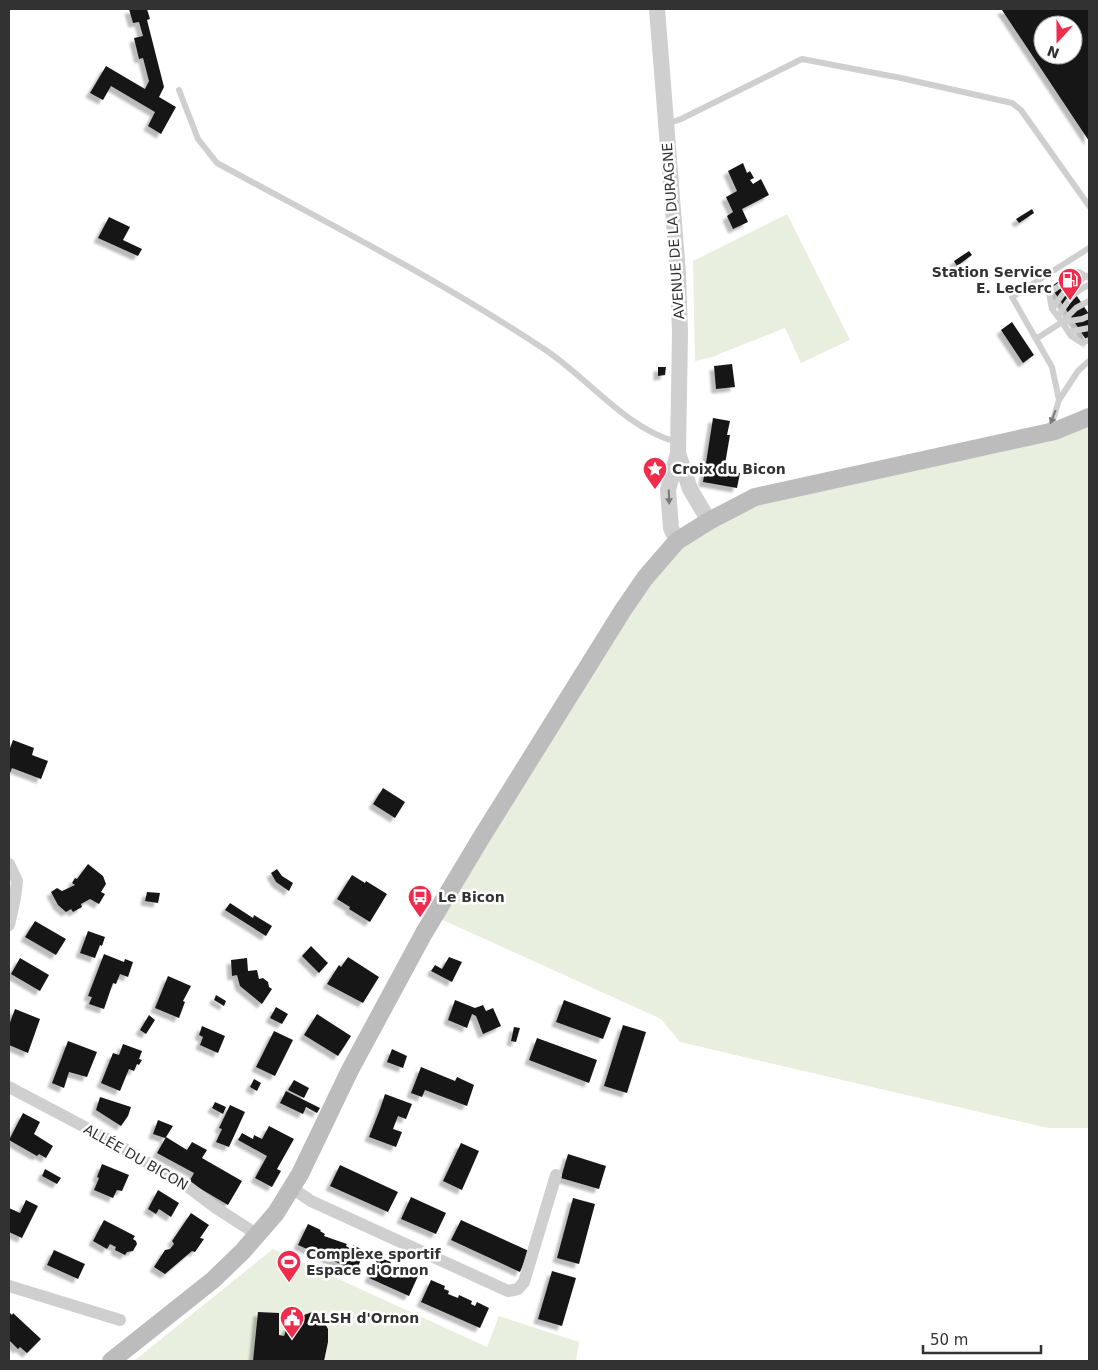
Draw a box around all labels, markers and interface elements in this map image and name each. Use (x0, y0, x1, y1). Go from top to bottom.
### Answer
north arrow (1033, 15, 1083, 65)
text: N (1045, 43, 1062, 62)
street label: AVENUE DE LA DURAGNE (659, 142, 687, 320)
place label: Station Service E. Leclerc (932, 264, 1052, 296)
fuel station icon: Station Service E. Leclerc (1057, 267, 1083, 301)
one-way arrow (1049, 410, 1057, 425)
place icon: Croix du Bicon (642, 456, 668, 490)
place label: Croix du Bicon (672, 461, 786, 477)
one-way arrow (665, 489, 673, 505)
bus stop icon: Le Bicon (407, 884, 433, 918)
place label: Le Bicon (438, 889, 505, 905)
street label: ALLÉE DU BICON (81, 1121, 191, 1193)
place label: Complexe sportif Espace d'Ornon (306, 1246, 442, 1278)
sports icon: Complexe sportif Espace d'Ornon (276, 1249, 302, 1283)
public building icon: ALSH d'Ornon (279, 1305, 305, 1339)
place label: ALSH d'Ornon (310, 1310, 419, 1326)
scale bar (923, 1322, 1040, 1354)
text: 50 m (930, 1331, 968, 1349)

